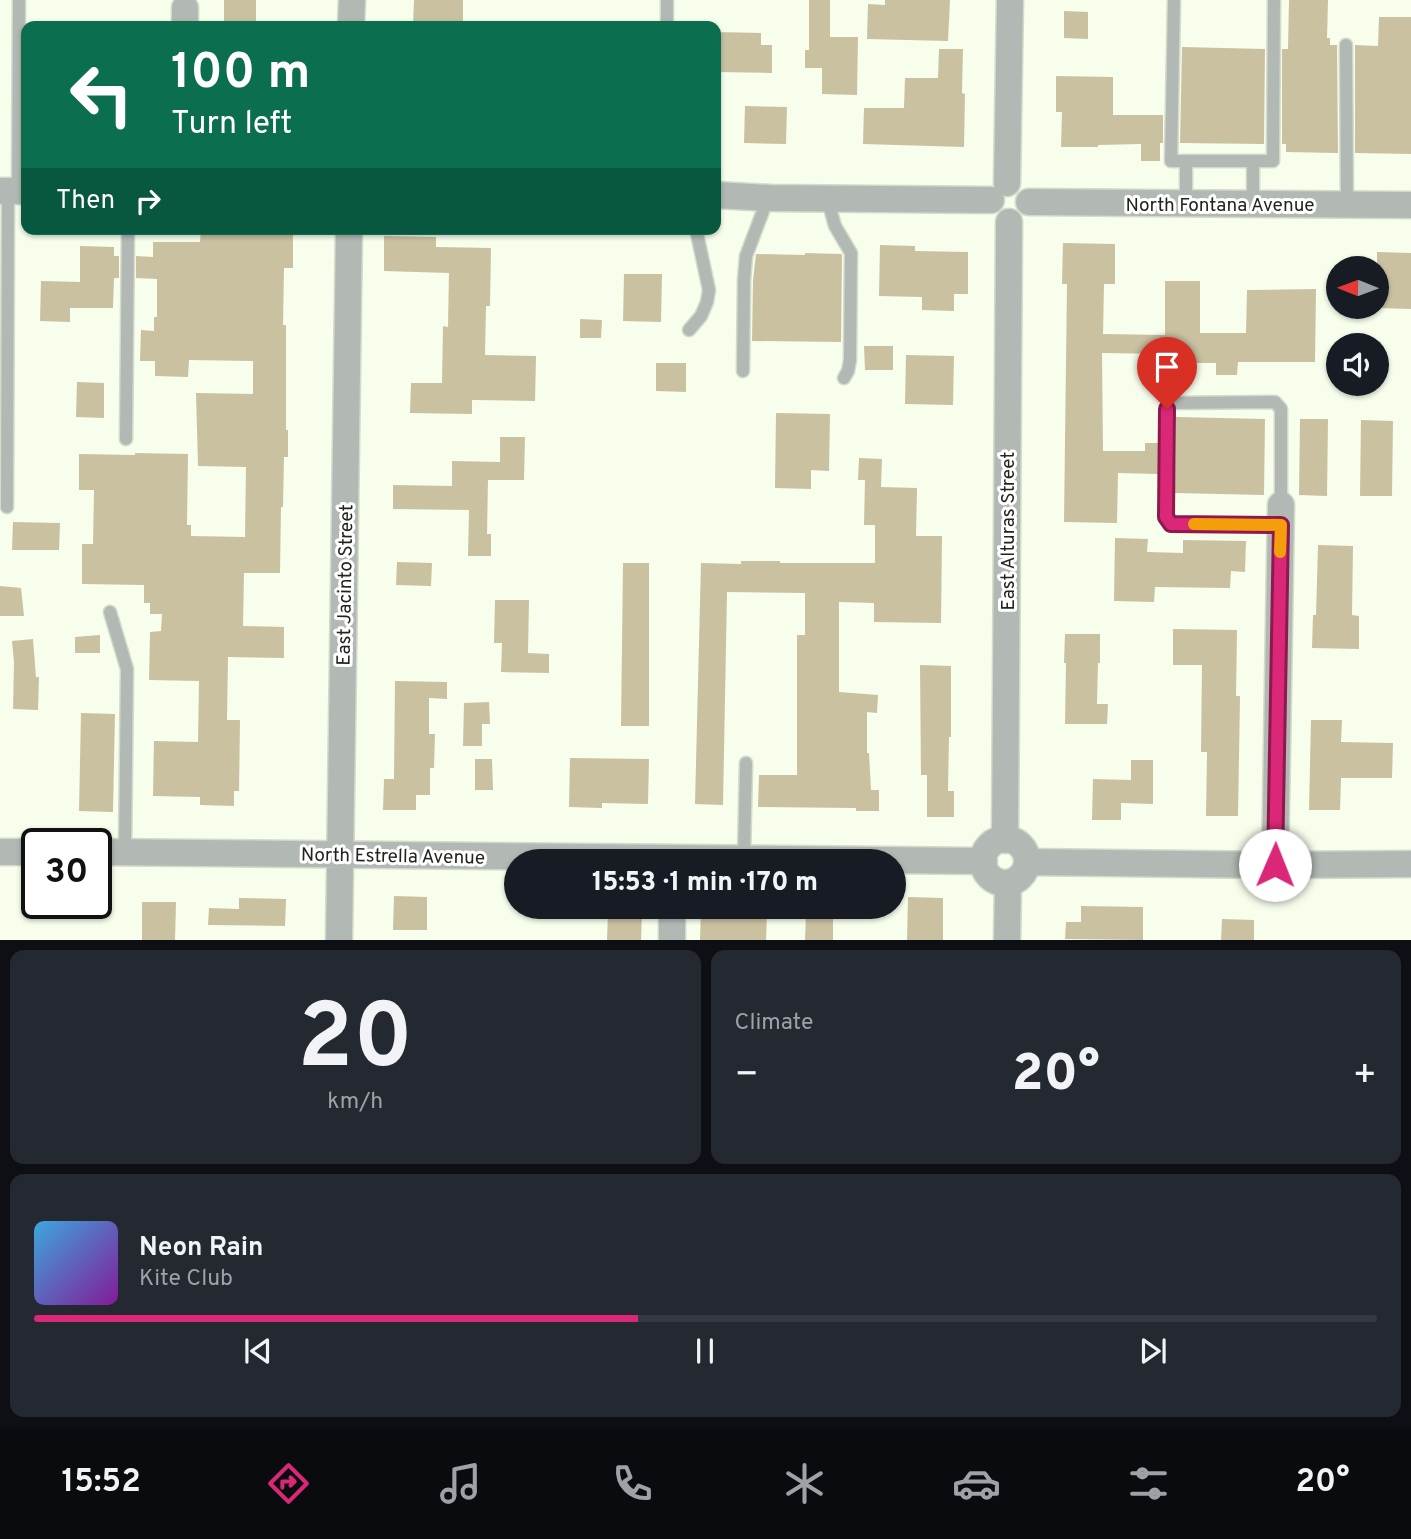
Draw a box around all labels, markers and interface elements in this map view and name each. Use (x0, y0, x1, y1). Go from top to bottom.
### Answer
text: 100 m (171, 44, 310, 106)
icon: left (56, 49, 147, 140)
text: Turn left (171, 105, 292, 145)
icon: right (129, 182, 167, 220)
text: Then (56, 185, 115, 218)
street label: North Fontana Avenue (1126, 194, 1314, 218)
north arrow (1326, 256, 1390, 318)
map controls (1326, 256, 1389, 396)
button: sound (1326, 333, 1389, 396)
pin (1137, 337, 1197, 409)
icon: arrive (1148, 348, 1186, 386)
street label: East Alturas Street (997, 452, 1021, 611)
street label: East Jacinto Street (333, 504, 359, 666)
speed limit sign: 30 (21, 828, 112, 919)
position arrow (1238, 828, 1312, 902)
street label: North Estrella Avenue (301, 843, 485, 871)
text: 15:53 · 1 min · 170 m (592, 867, 818, 900)
text: 20 (298, 985, 413, 1100)
text: Climate (735, 1009, 813, 1038)
text: 20° (1012, 1043, 1100, 1109)
text: − (735, 1052, 759, 1101)
text: + (1352, 1052, 1377, 1101)
text: km/h (327, 1088, 383, 1117)
text: Neon Rain (139, 1232, 264, 1265)
text: Kite Club (139, 1265, 233, 1294)
icon: previous (239, 1332, 277, 1370)
icon: pause (686, 1332, 724, 1370)
icon: next (1134, 1332, 1172, 1370)
icon: directions (264, 1459, 313, 1508)
icon: music (436, 1459, 485, 1508)
icon: phone (608, 1459, 657, 1508)
icon: climate (780, 1459, 829, 1508)
icon: car (952, 1459, 1001, 1508)
icon: filters (1124, 1459, 1173, 1508)
text: 15:52 (61, 1463, 141, 1503)
text: 20° (1296, 1463, 1349, 1503)

